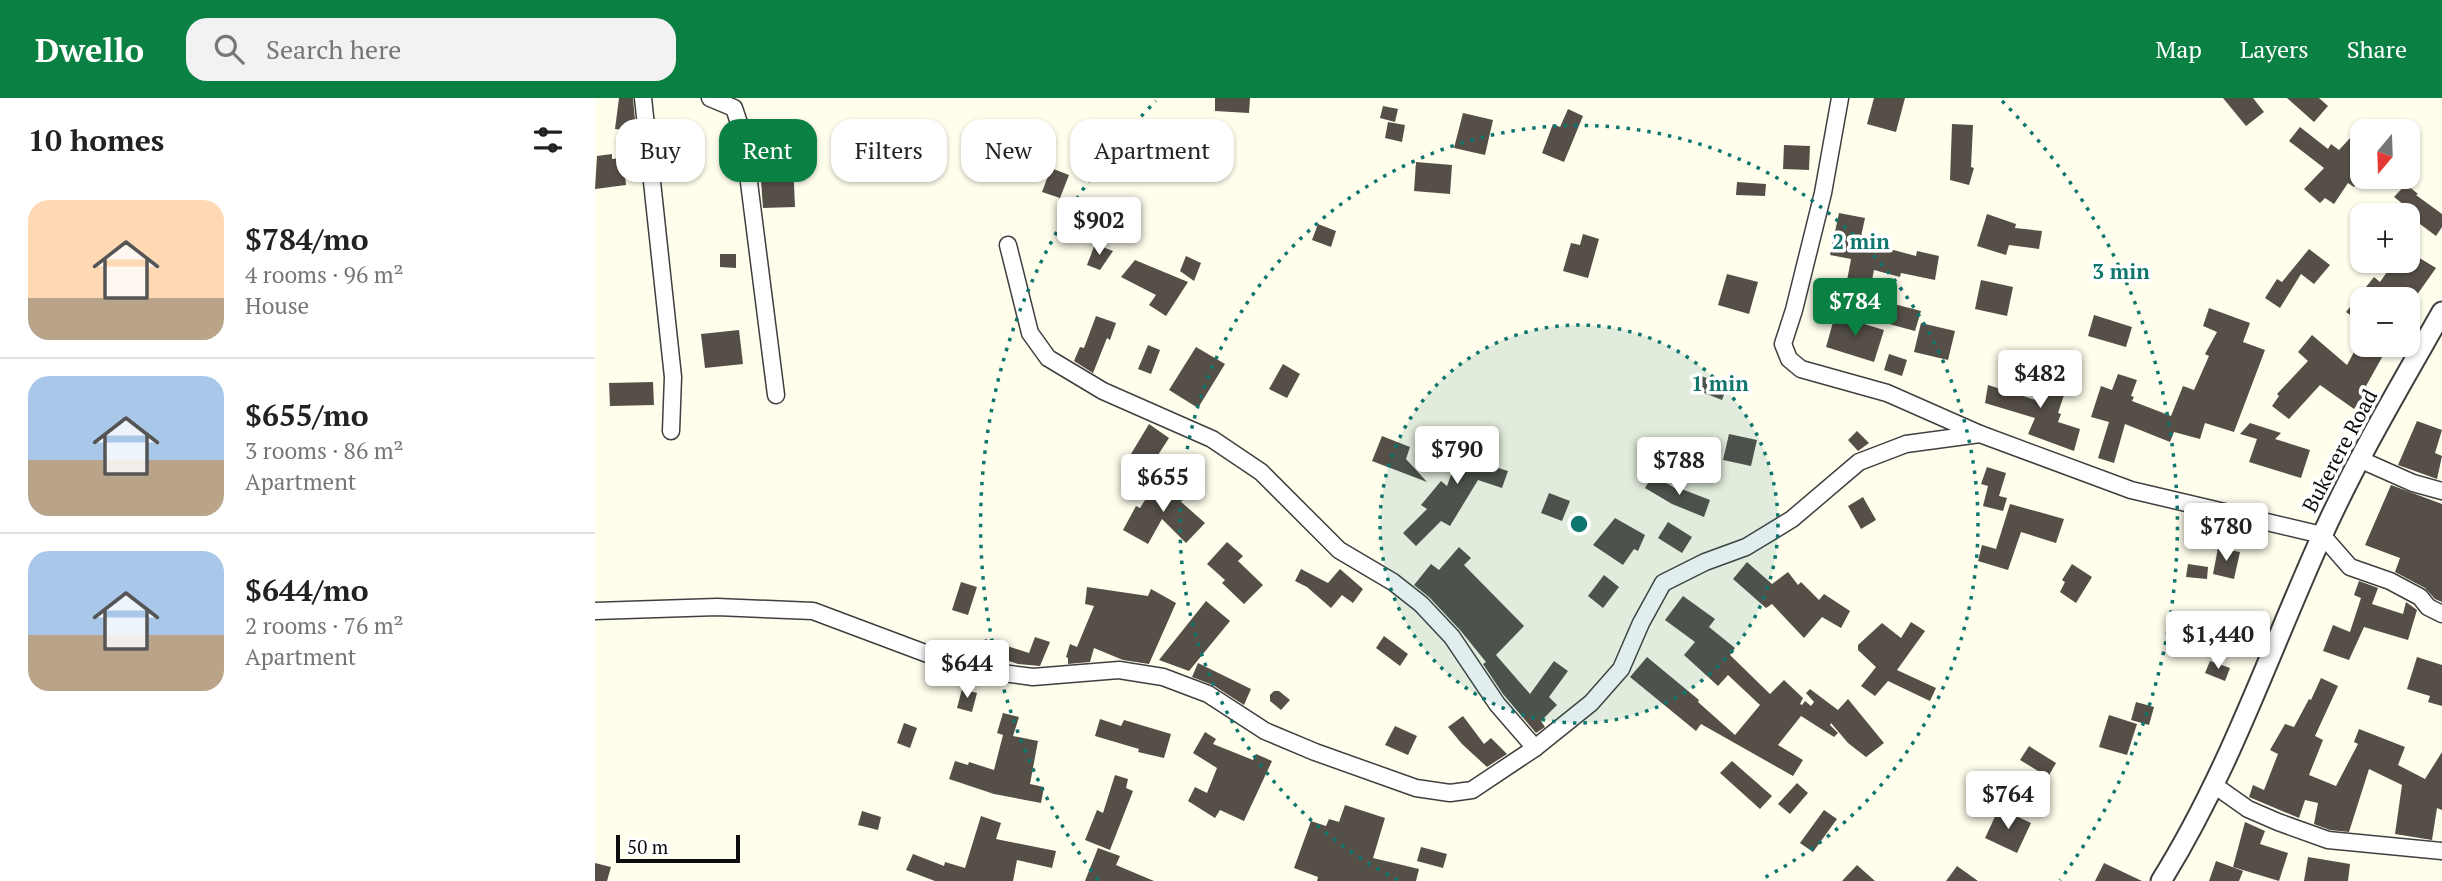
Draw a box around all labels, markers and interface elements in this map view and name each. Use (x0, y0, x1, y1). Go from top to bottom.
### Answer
search box (186, 18, 676, 81)
text: Dwello (35, 28, 144, 71)
icon: search (210, 30, 248, 68)
text: Search here (266, 32, 401, 66)
text: Map (2155, 33, 2202, 65)
text: Layers (2240, 33, 2309, 65)
text: Share (2347, 33, 2407, 65)
chip: Buy (616, 119, 705, 182)
chip: Rent (719, 119, 817, 182)
chip: Filters (831, 119, 947, 182)
chip: New (961, 119, 1056, 182)
chip: Apartment (1070, 119, 1234, 182)
north arrow (2350, 119, 2420, 189)
map controls (2350, 119, 2420, 357)
text: 10 homes (28, 120, 164, 160)
icon: filters (529, 121, 567, 159)
pin: $902 (1058, 198, 1140, 257)
button: + (2350, 203, 2420, 273)
text: $902 (1073, 204, 1125, 235)
text: $784/mo (245, 219, 369, 259)
text: 2 min (1832, 227, 1890, 255)
icon: home (84, 228, 168, 312)
text: 3 min (2092, 257, 2150, 285)
text: 4 rooms · 96 m² (245, 259, 404, 290)
pin: $784 (1814, 278, 1896, 338)
text: $784 (1829, 285, 1881, 316)
button: − (2350, 287, 2420, 357)
text: House (245, 290, 309, 321)
pin: $482 (1999, 350, 2081, 410)
text: $482 (2014, 357, 2066, 388)
text: 1 min (1691, 369, 1749, 397)
street label: Bukerere Road (2295, 384, 2383, 517)
text: $655/mo (245, 395, 369, 435)
icon: home (84, 404, 168, 488)
pin: $790 (1416, 426, 1498, 486)
text: $790 (1431, 433, 1483, 464)
text: 3 rooms · 86 m² (245, 435, 404, 466)
pin: $788 (1638, 438, 1720, 497)
text: $788 (1653, 444, 1705, 475)
pin: $655 (1122, 454, 1204, 514)
text: $655 (1137, 461, 1189, 492)
text: Apartment (245, 466, 356, 497)
pin: $780 (2185, 504, 2267, 563)
text: $780 (2200, 510, 2252, 541)
centre of rings (1567, 512, 1591, 536)
text: $644/mo (245, 570, 369, 610)
icon: home (84, 579, 168, 663)
text: 2 rooms · 76 m² (245, 610, 404, 641)
pin: $1,440 (2161, 612, 2275, 671)
text: $1,440 (2182, 618, 2254, 649)
pin: $644 (926, 640, 1008, 700)
text: Apartment (245, 641, 356, 672)
text: $644 (941, 647, 993, 678)
pin: $764 (1967, 772, 2049, 831)
text: $764 (1982, 778, 2034, 809)
scale bar (616, 832, 740, 864)
text: 50 m (627, 834, 668, 859)

